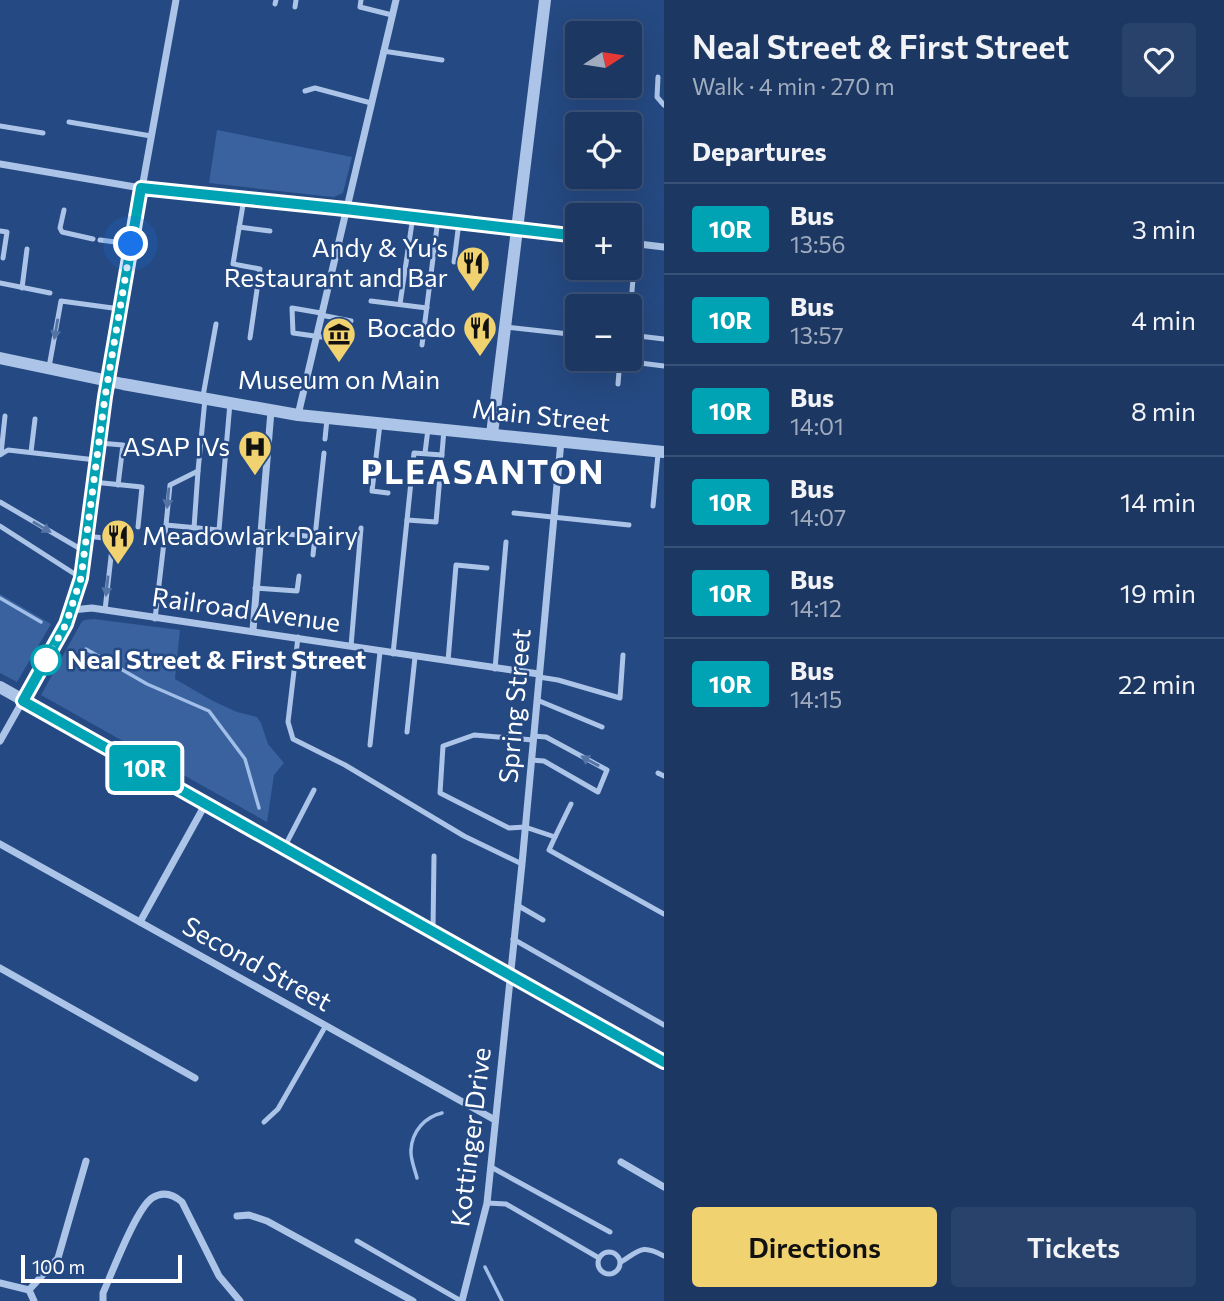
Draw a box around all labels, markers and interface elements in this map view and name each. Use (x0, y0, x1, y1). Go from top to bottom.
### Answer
north arrow (565, 21, 642, 98)
map controls (565, 21, 642, 371)
button: heart (1122, 23, 1196, 97)
text: Neal Street & First Street (692, 25, 1069, 66)
text: Walk · 4 min · 270 m (692, 72, 895, 100)
button: locate (565, 112, 642, 189)
text: Departures (692, 135, 827, 166)
text: Bus (790, 199, 834, 230)
button: + (565, 203, 642, 280)
text: 3 min (1132, 213, 1196, 244)
text: 10R (709, 214, 752, 243)
your location (113, 226, 148, 261)
text: 13:56 (790, 230, 846, 258)
place label: Andy & Yu’s Restaurant and Bar (224, 231, 448, 292)
restaurant icon: Andy & Yu’s Restaurant and Bar (454, 244, 492, 293)
text: Bus (790, 290, 834, 321)
button: − (565, 294, 642, 371)
text: 4 min (1131, 304, 1196, 335)
text: 10R (709, 305, 752, 334)
restaurant icon: Bocado (461, 309, 499, 358)
place label: Bocado (367, 311, 456, 342)
museum icon: Museum on Main (320, 315, 358, 364)
one-way arrow (50, 318, 61, 340)
text: 13:57 (790, 321, 844, 349)
place label: Museum on Main (238, 363, 440, 394)
text: Bus (790, 381, 834, 412)
street label: Main Street (471, 392, 612, 437)
text: 8 min (1131, 395, 1196, 426)
text: 10R (709, 396, 752, 425)
text: 14:01 (790, 412, 844, 440)
hospital icon: ASAP IVs (236, 428, 274, 477)
place label: ASAP IVs (122, 430, 230, 461)
district label: PLEASANTON (361, 450, 605, 491)
text: Bus (790, 472, 834, 503)
text: 14 min (1120, 486, 1196, 517)
text: 10R (709, 487, 752, 516)
one-way arrow (163, 488, 174, 510)
text: 14:07 (790, 503, 846, 531)
restaurant icon: Meadowlark Dairy (99, 517, 137, 566)
place label: Meadowlark Dairy (142, 519, 358, 550)
one-way arrow (33, 521, 52, 533)
text: Bus (790, 563, 834, 594)
one-way arrow (102, 575, 113, 597)
text: 19 min (1120, 577, 1196, 608)
text: 10R (709, 578, 752, 607)
street label: Railroad Avenue (150, 580, 342, 637)
text: 14:12 (790, 594, 842, 622)
street label: Spring Street (491, 627, 536, 785)
place label: Neal Street & First Street (67, 643, 366, 674)
marker: Neal Street & First Street (31, 645, 61, 675)
text: Bus (790, 654, 834, 685)
text: 22 min (1118, 668, 1196, 699)
text: 10R (709, 669, 752, 698)
text: 14:15 (790, 685, 842, 713)
line badge: 10R (105, 745, 185, 791)
text: 10R (123, 753, 167, 782)
one-way arrow (580, 755, 600, 767)
street label: Second Street (178, 909, 338, 1016)
street label: Kottinger Drive (443, 1045, 496, 1228)
button: Directions (692, 1207, 937, 1287)
button: Tickets (951, 1207, 1196, 1287)
scale bar (21, 1252, 182, 1284)
text: 100 m (32, 1255, 85, 1278)

